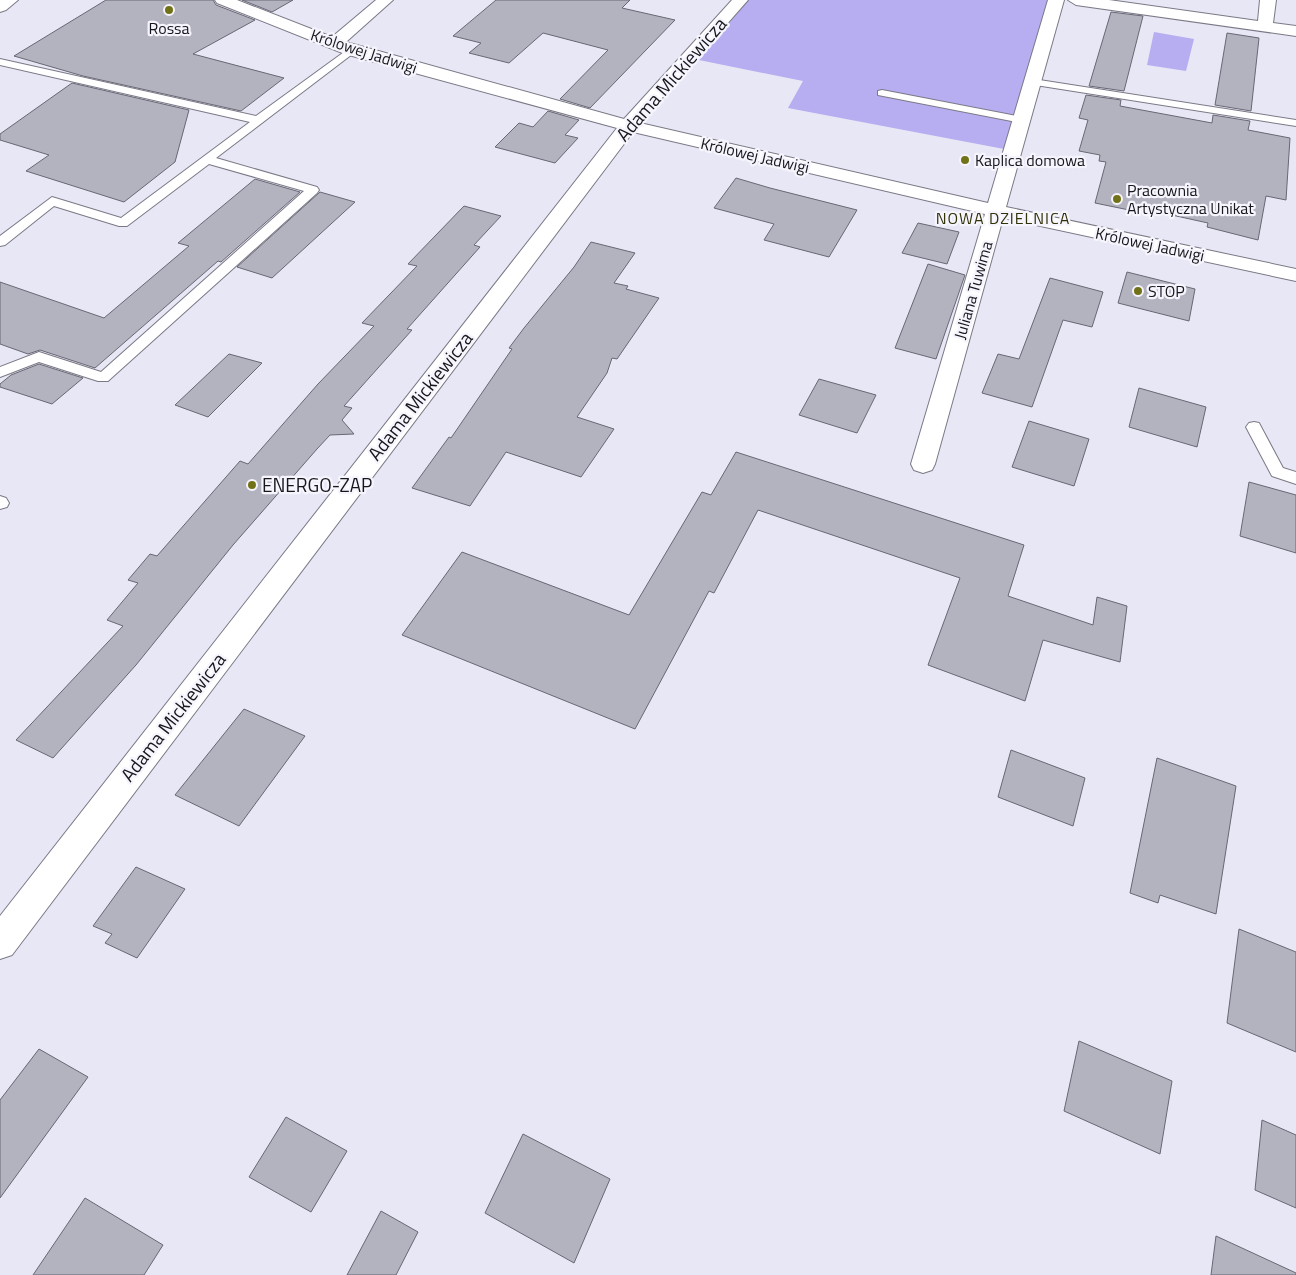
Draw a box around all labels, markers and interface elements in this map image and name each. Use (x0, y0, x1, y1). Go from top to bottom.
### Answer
marker: Rossa (163, 4, 175, 16)
street label: Adama Mickiewicza (608, 10, 733, 147)
place label: Rossa (148, 16, 190, 40)
street label: Królowej Jadwigi (308, 22, 420, 80)
street label: Królowej Jadwigi (698, 131, 812, 179)
place label: Kaplica domowa (975, 148, 1085, 172)
marker: Kaplica domowa (959, 154, 971, 166)
place label: Pracownia Artystyczna Unikat (1127, 178, 1254, 220)
marker: Pracownia Artystyczna Unikat (1111, 193, 1123, 205)
district label: NOWA DZIELNICA (936, 206, 1070, 230)
street label: Królowej Jadwigi (1093, 221, 1207, 267)
street label: Juliana Tuwima (948, 238, 998, 342)
place label: STOP (1148, 279, 1185, 303)
marker: STOP (1132, 285, 1144, 297)
street label: Adama Mickiewicza (360, 325, 480, 466)
place label: ENERGO-ZAP (262, 470, 372, 499)
marker: ENERGO-ZAP (246, 479, 258, 491)
street label: Adama Mickiewicza (113, 646, 233, 787)

